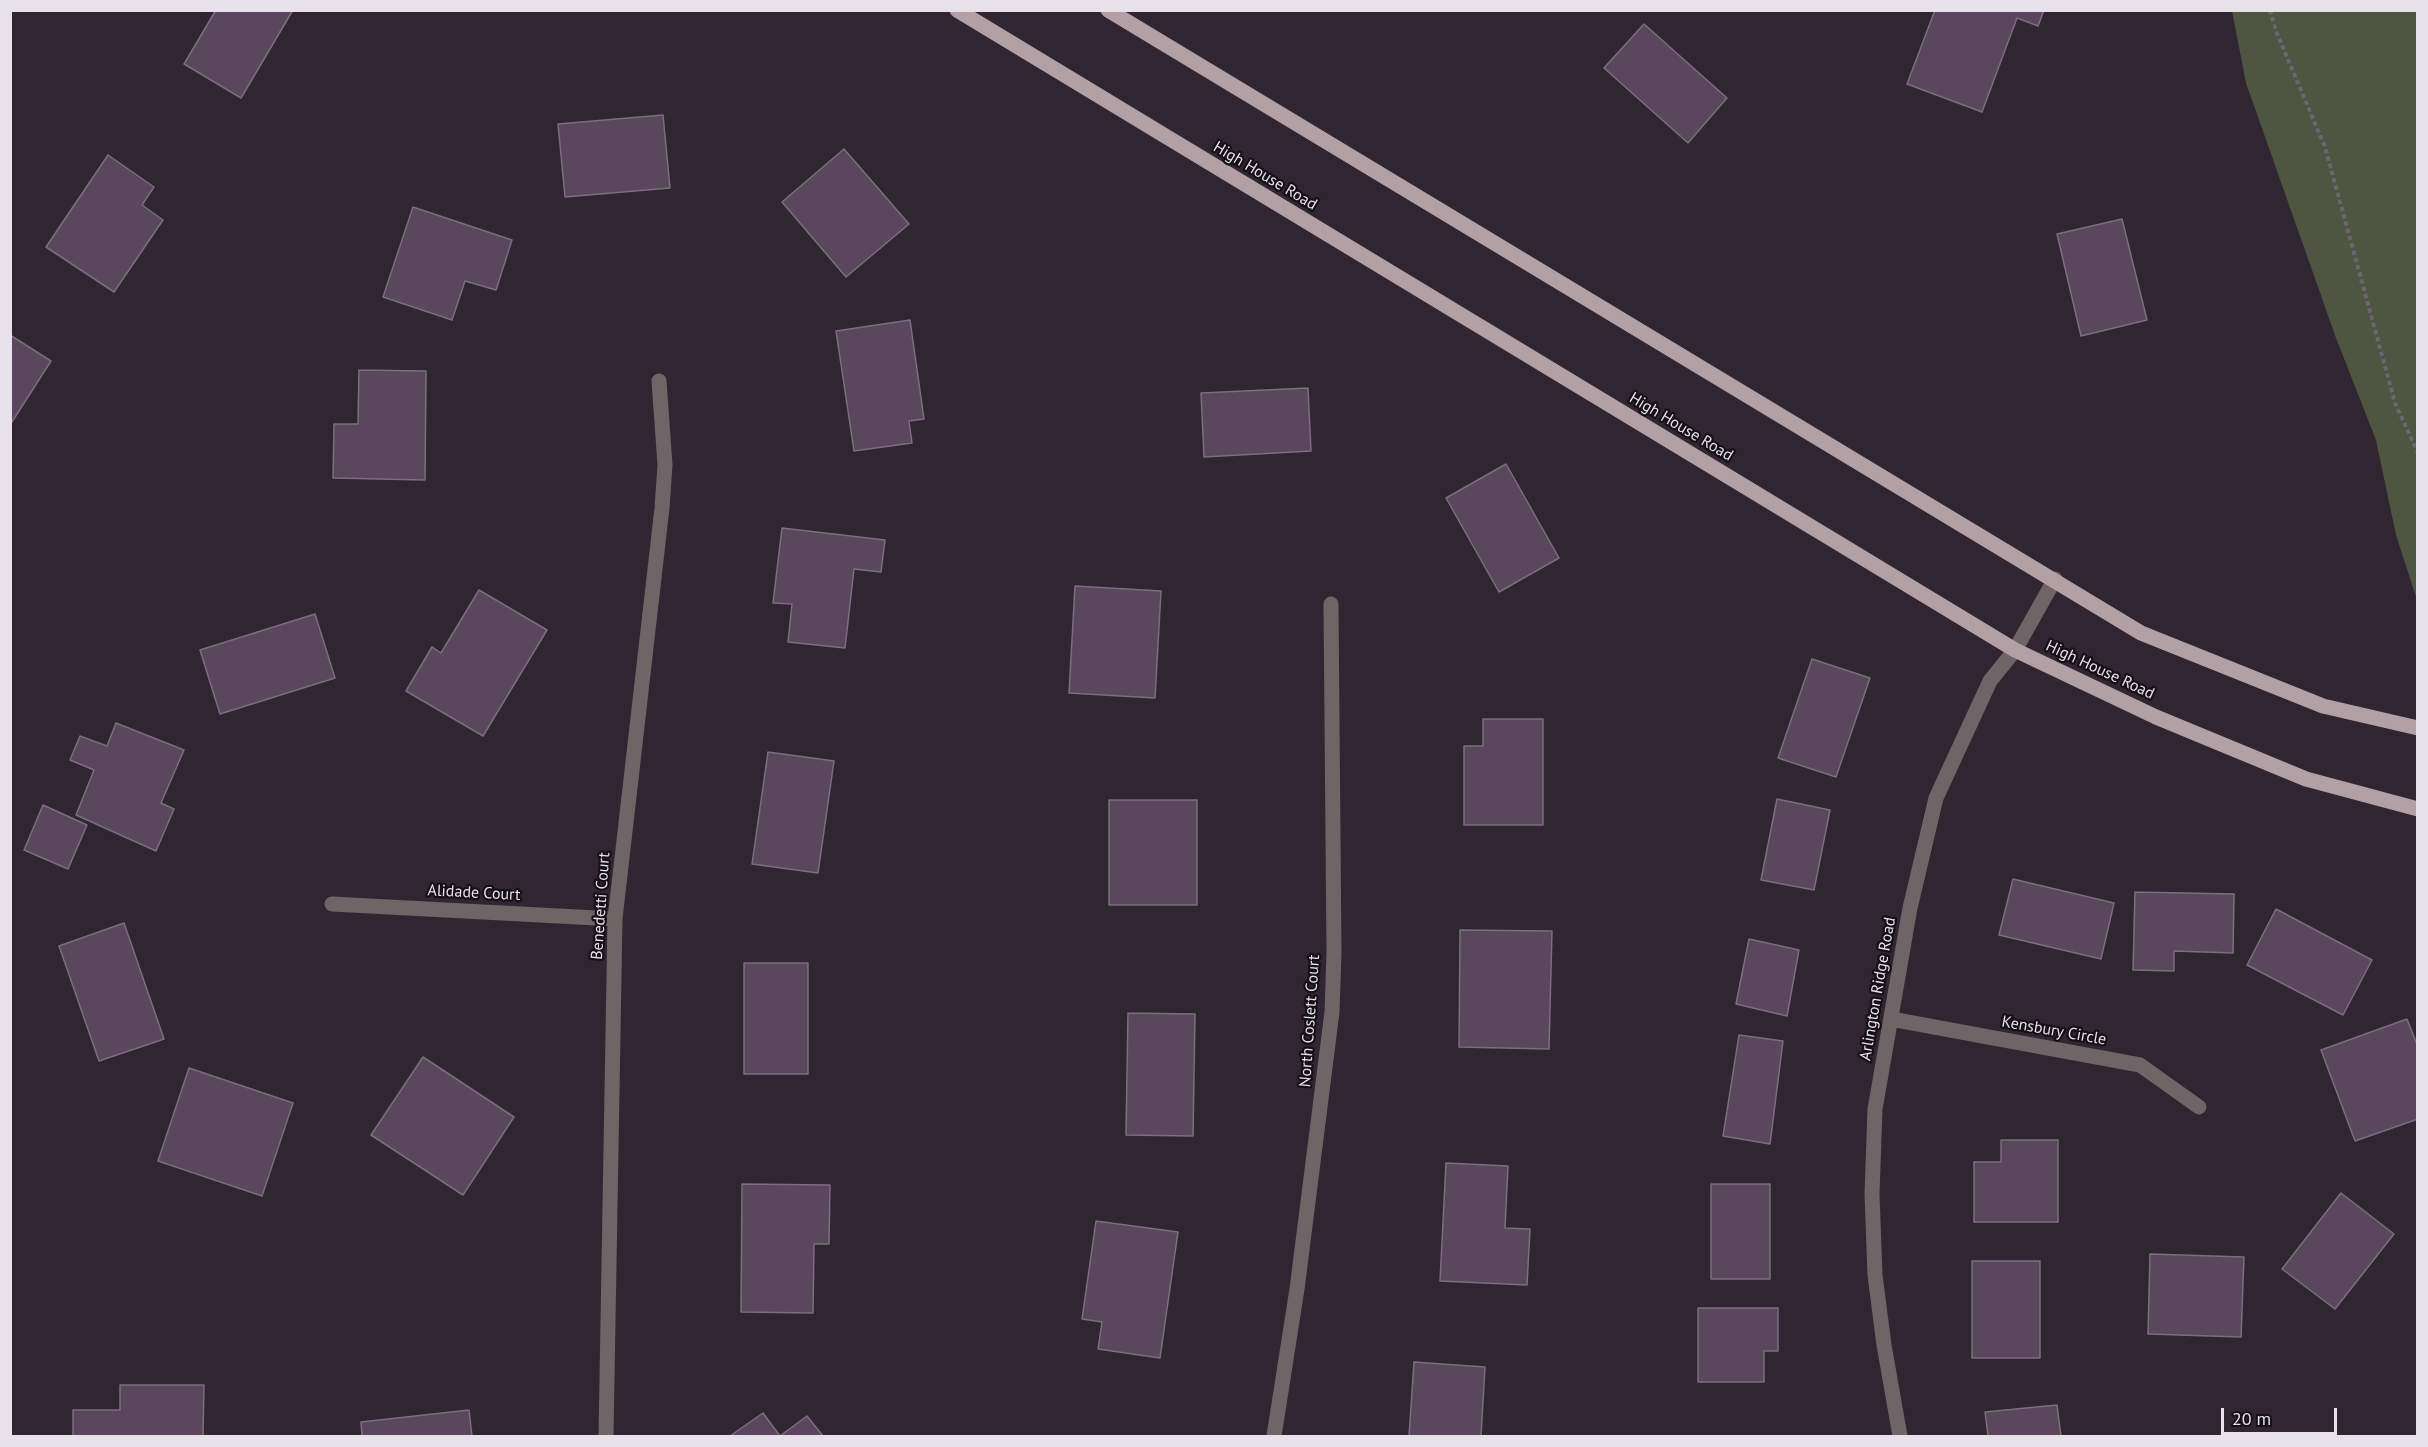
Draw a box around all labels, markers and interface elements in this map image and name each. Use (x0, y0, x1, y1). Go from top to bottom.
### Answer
street label: High House Road (1210, 137, 1320, 215)
street label: High House Road (1626, 388, 1736, 466)
street label: High House Road (2043, 636, 2157, 704)
street label: Benedetti Court (588, 852, 614, 960)
street label: Alidade Court (427, 881, 521, 905)
street label: Arlington Ridge Road (1856, 916, 1900, 1062)
street label: North Coslett Court (1296, 954, 1324, 1088)
street label: Kensbury Circle (2000, 1012, 2108, 1050)
scale bar (2224, 1396, 2340, 1434)
text: 20 m (2232, 1407, 2271, 1430)

